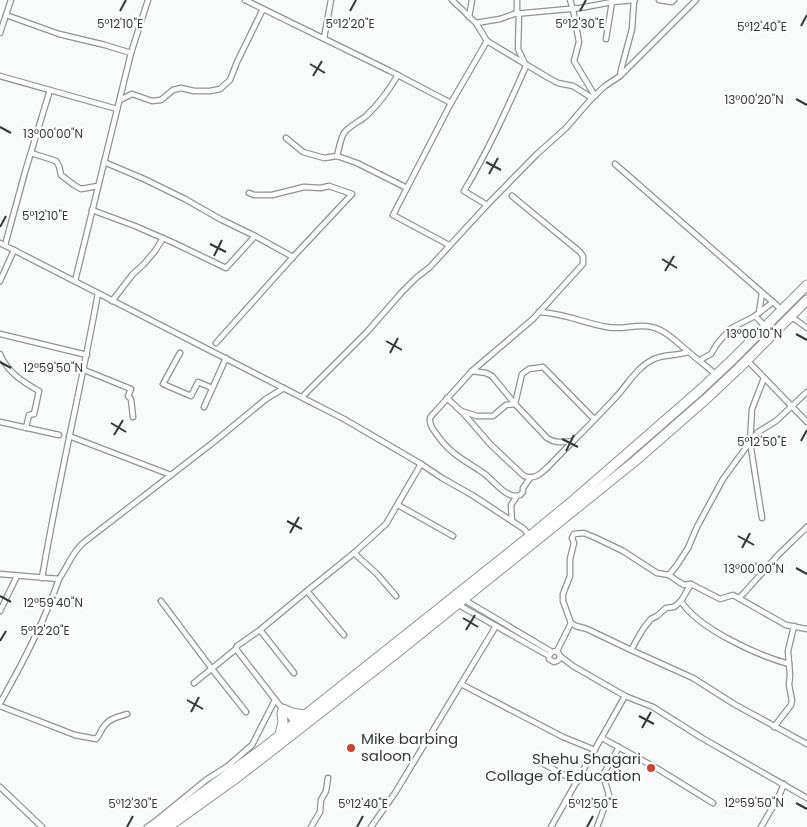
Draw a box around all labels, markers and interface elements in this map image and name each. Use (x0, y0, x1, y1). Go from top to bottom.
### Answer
text: 5°12'10"E (97, 15, 143, 32)
text: 5°12'20"E (325, 15, 375, 32)
text: 5°12'30"E (555, 15, 605, 32)
text: 5°12'40"E (737, 18, 787, 35)
text: 13°00'20"N (724, 91, 784, 108)
text: 13°00'00"N (23, 125, 83, 142)
text: 5°12'10"E (22, 207, 68, 224)
text: 13°00'10"N (726, 325, 782, 342)
text: 12°59'50"N (23, 359, 83, 376)
text: 5°12'50"E (737, 433, 787, 450)
text: 13°00'00"N (724, 560, 784, 577)
text: 12°59'40"N (23, 594, 83, 611)
text: 5°12'20"E (20, 622, 70, 639)
place label: Mike barbing saloon (361, 728, 458, 766)
marker: Mike barbing saloon (345, 742, 357, 754)
place label: Shehu Shagari Collage of Education (485, 748, 641, 786)
marker: Shehu Shagari Collage of Education (645, 762, 657, 774)
text: 12°59'50"N (724, 794, 784, 811)
text: 5°12'30"E (108, 795, 158, 812)
text: 5°12'40"E (338, 795, 388, 812)
text: 5°12'50"E (568, 795, 618, 812)

